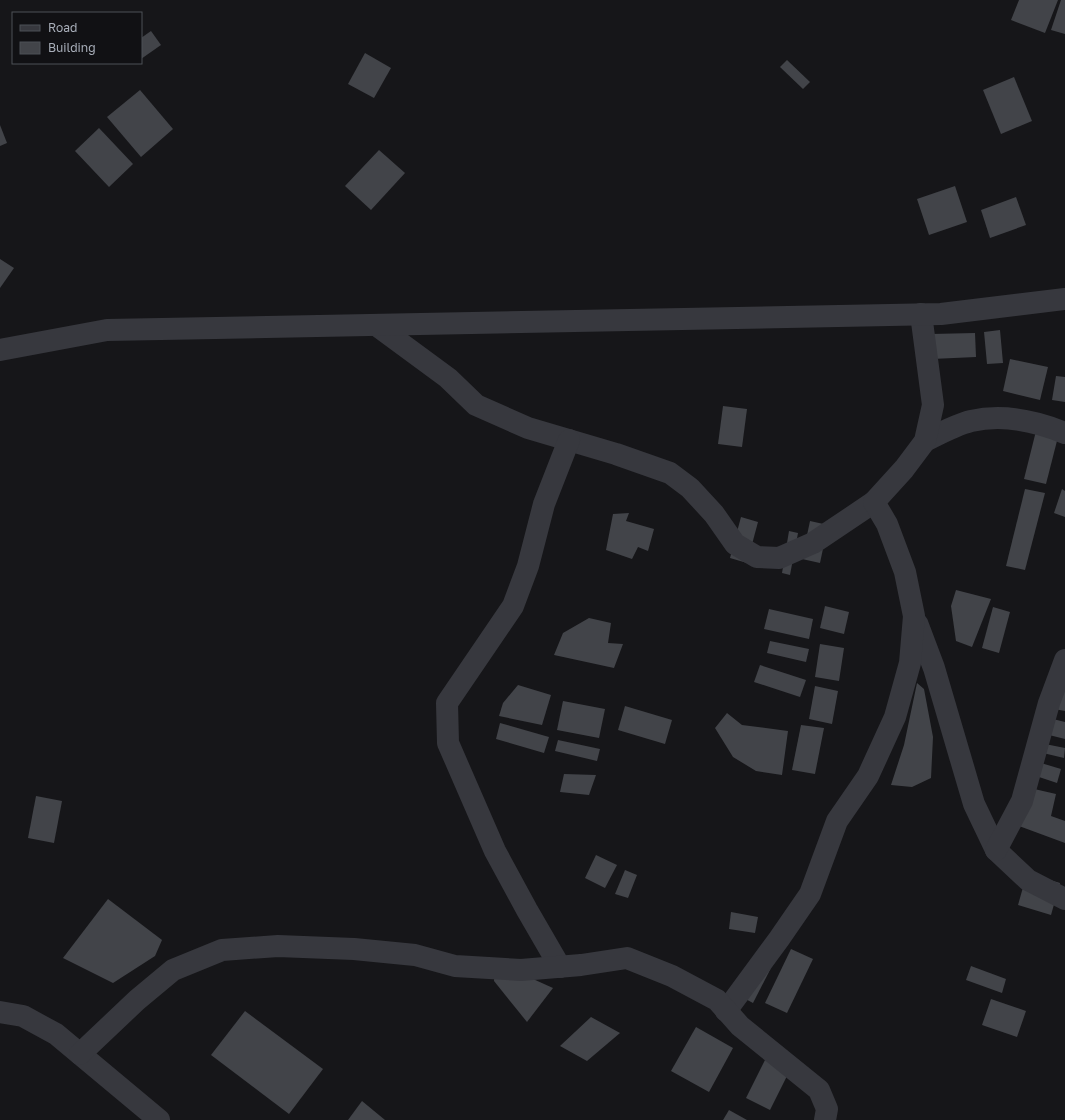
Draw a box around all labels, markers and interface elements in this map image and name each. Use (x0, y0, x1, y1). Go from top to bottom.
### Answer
legend (12, 12, 142, 64)
text: Road (48, 20, 77, 35)
text: Building (48, 40, 96, 55)

